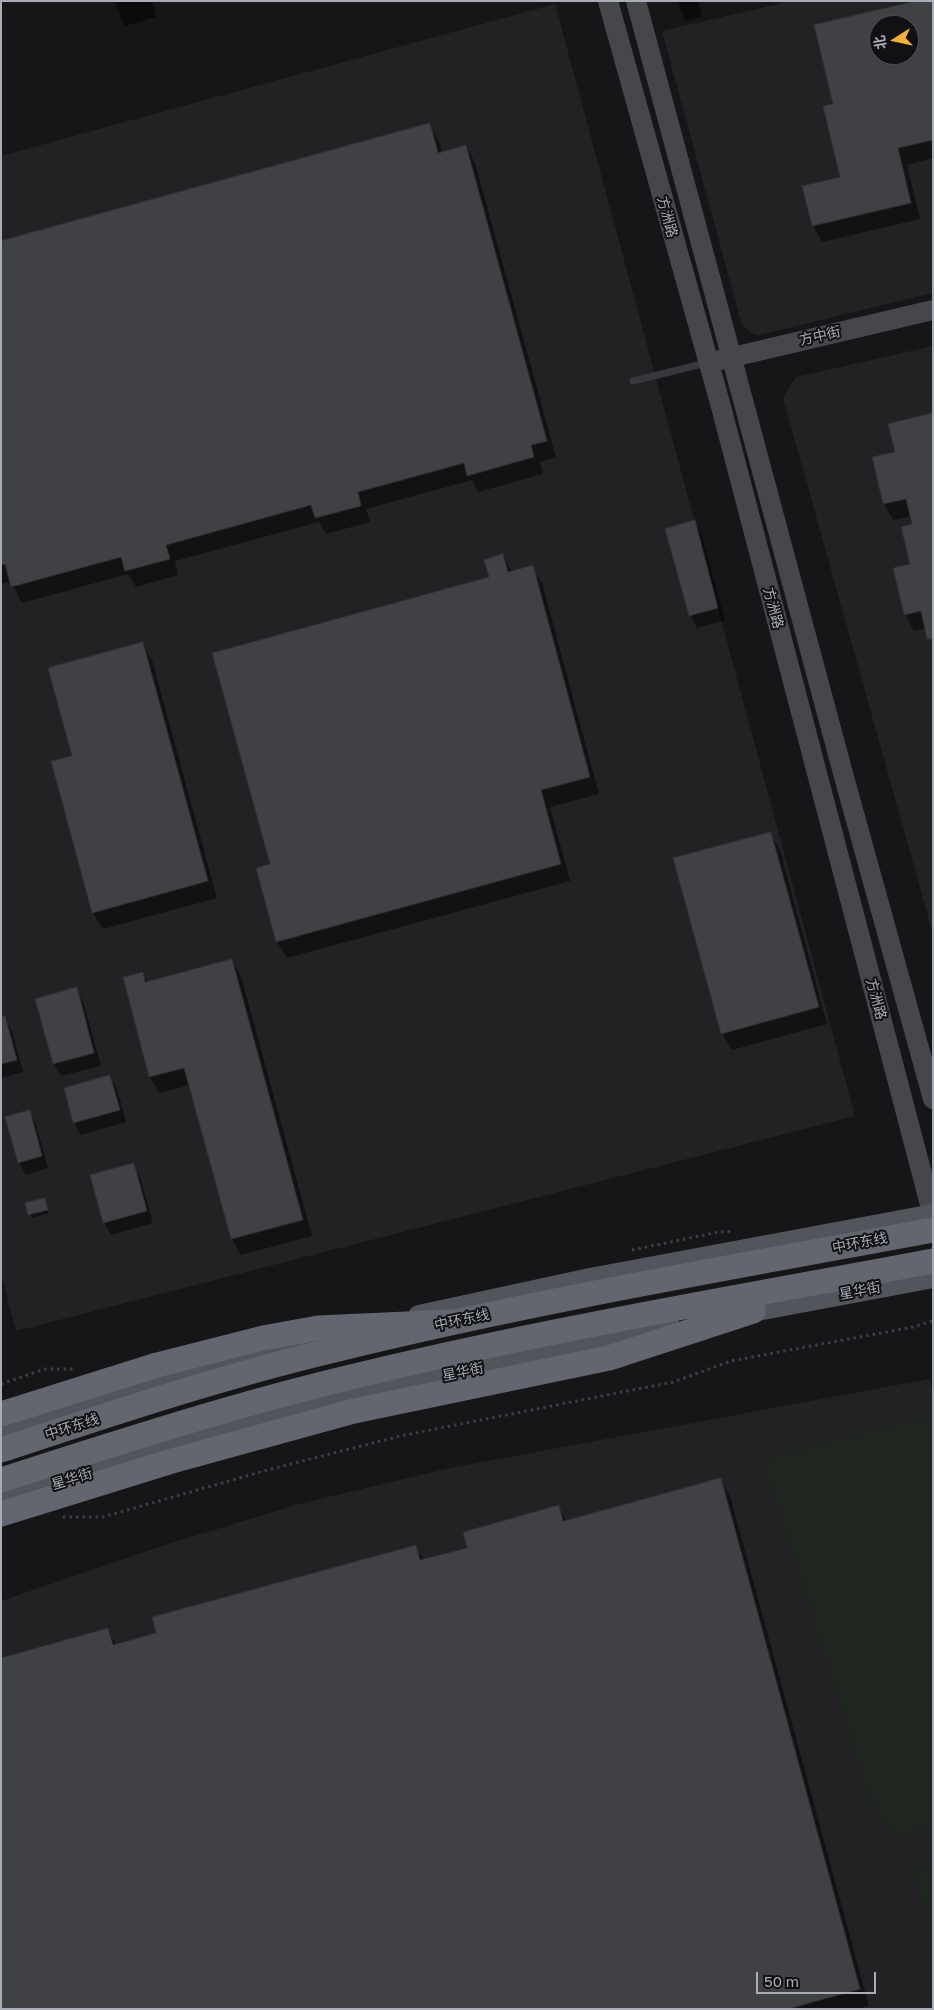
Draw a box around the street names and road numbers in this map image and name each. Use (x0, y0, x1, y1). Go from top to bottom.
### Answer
street label: 方洲路 (653, 195, 681, 239)
street label: 方中街 (798, 323, 842, 349)
street label: 方洲路 (759, 586, 787, 630)
street label: 方洲路 (862, 977, 890, 1021)
street label: 中环东线 (831, 1229, 889, 1257)
street label: 星华街 (838, 1279, 882, 1303)
street label: 中环东线 (433, 1306, 491, 1334)
street label: 星华街 (441, 1359, 485, 1385)
street label: 中环东线 (43, 1410, 101, 1444)
street label: 星华街 (49, 1465, 95, 1493)

